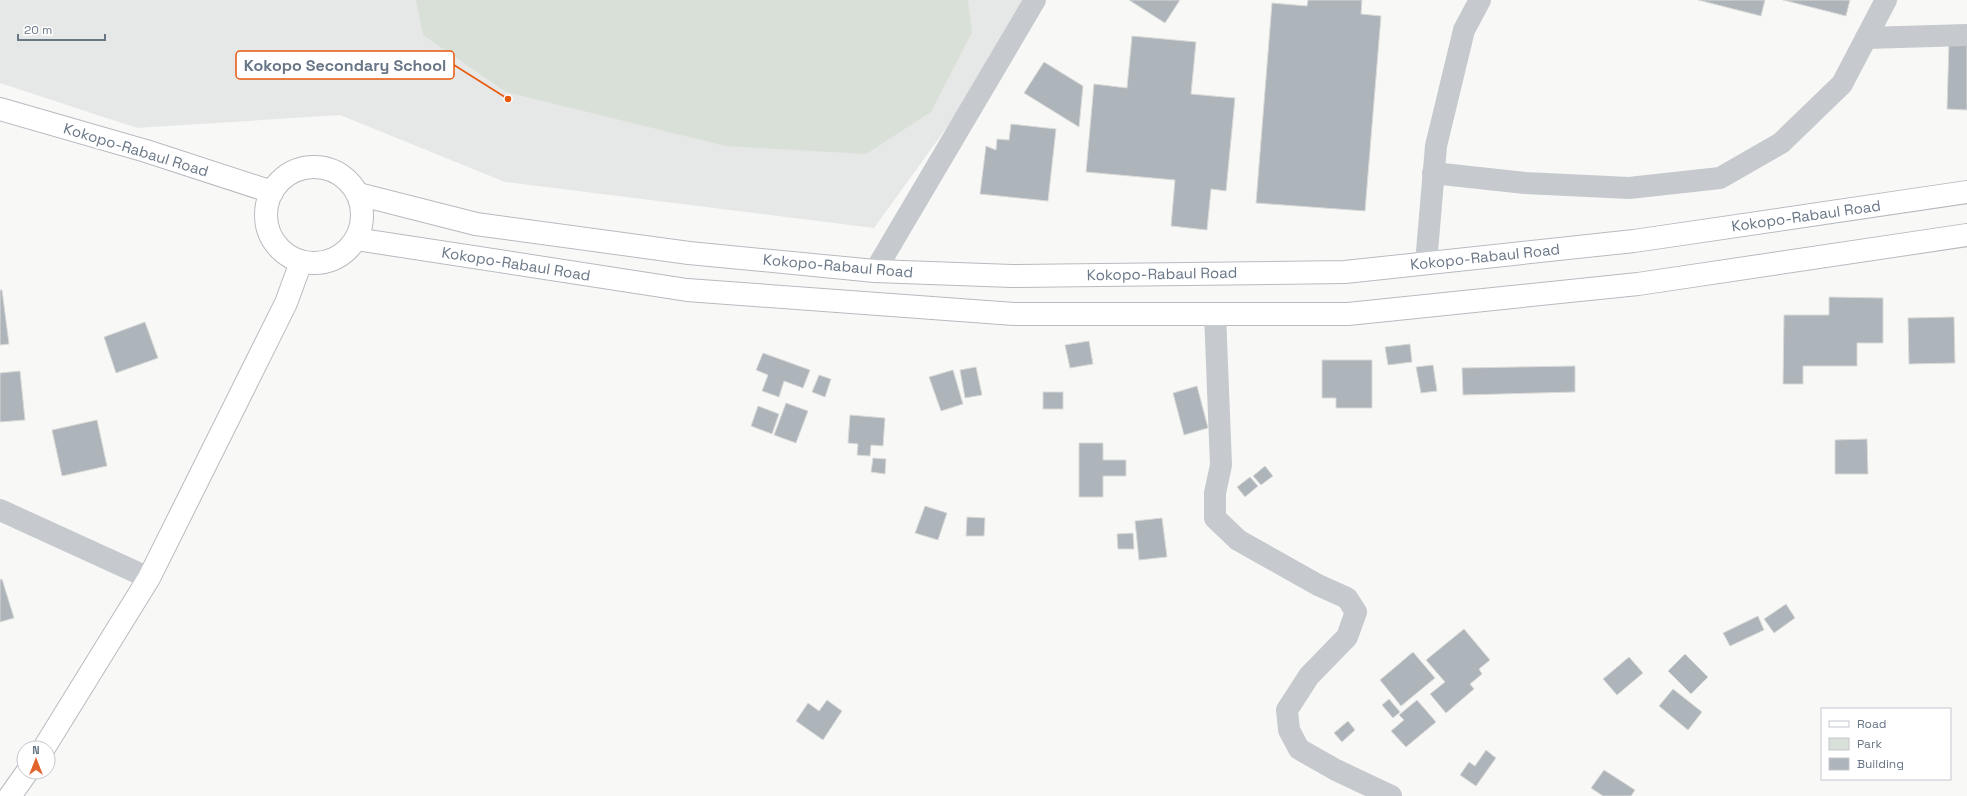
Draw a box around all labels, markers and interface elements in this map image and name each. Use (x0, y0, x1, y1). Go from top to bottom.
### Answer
scale bar (18, 16, 105, 42)
text: 20 m (24, 22, 52, 38)
callout: Kokopo Secondary School (236, 51, 454, 79)
text: Kokopo Secondary School (244, 55, 446, 76)
street label: Kokopo-Rabaul Road (61, 118, 211, 181)
street label: Kokopo-Rabaul Road (1730, 196, 1882, 235)
street label: Kokopo-Rabaul Road (1409, 239, 1561, 274)
street label: Kokopo-Rabaul Road (440, 242, 592, 285)
street label: Kokopo-Rabaul Road (762, 249, 914, 282)
street label: Kokopo-Rabaul Road (1087, 263, 1237, 284)
legend (1821, 708, 1951, 780)
text: Road (1857, 716, 1886, 732)
text: Park (1857, 736, 1882, 752)
north arrow (16, 740, 56, 780)
text: N (32, 743, 40, 757)
text: Building (1857, 756, 1904, 772)

